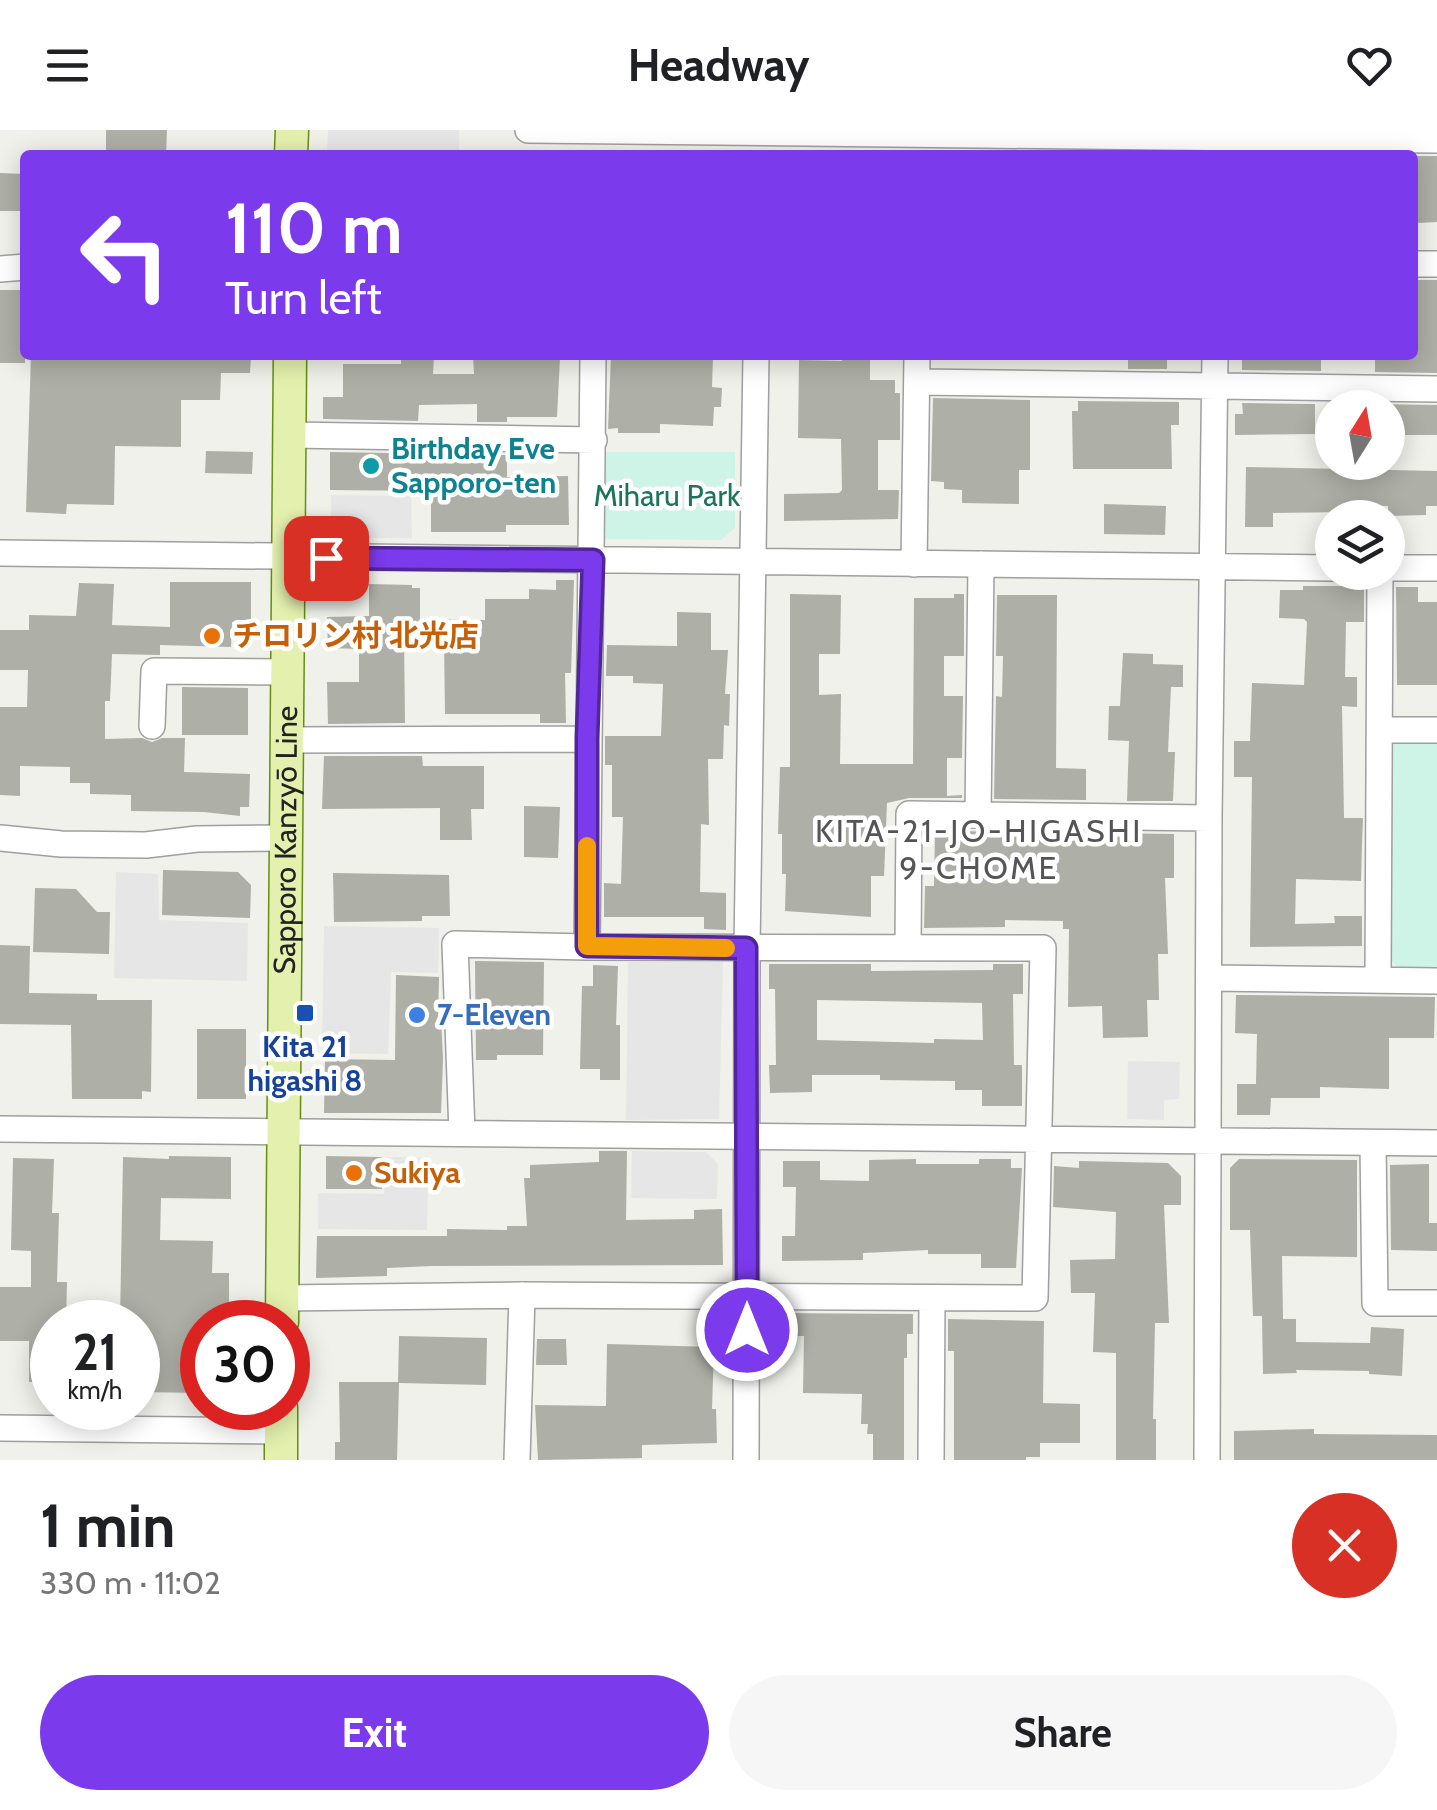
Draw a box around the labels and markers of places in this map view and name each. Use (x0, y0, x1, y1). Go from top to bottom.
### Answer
place label: Birthday Eve Sapporo-ten (391, 430, 556, 501)
marker: Birthday Eve Sapporo-ten (360, 455, 382, 477)
pin (284, 516, 369, 601)
place label: チロリン村 北光店 (232, 617, 479, 654)
marker: チロリン村 北光店 (201, 625, 223, 647)
place label: 7-Eleven (437, 996, 551, 1033)
marker: Kita 21 higashi 8 (294, 1002, 316, 1024)
marker: 7-Eleven (406, 1004, 428, 1026)
place label: Kita 21 higashi 8 (248, 1028, 363, 1099)
place label: Sukiya (374, 1154, 460, 1191)
marker: Sukiya (343, 1162, 365, 1184)

